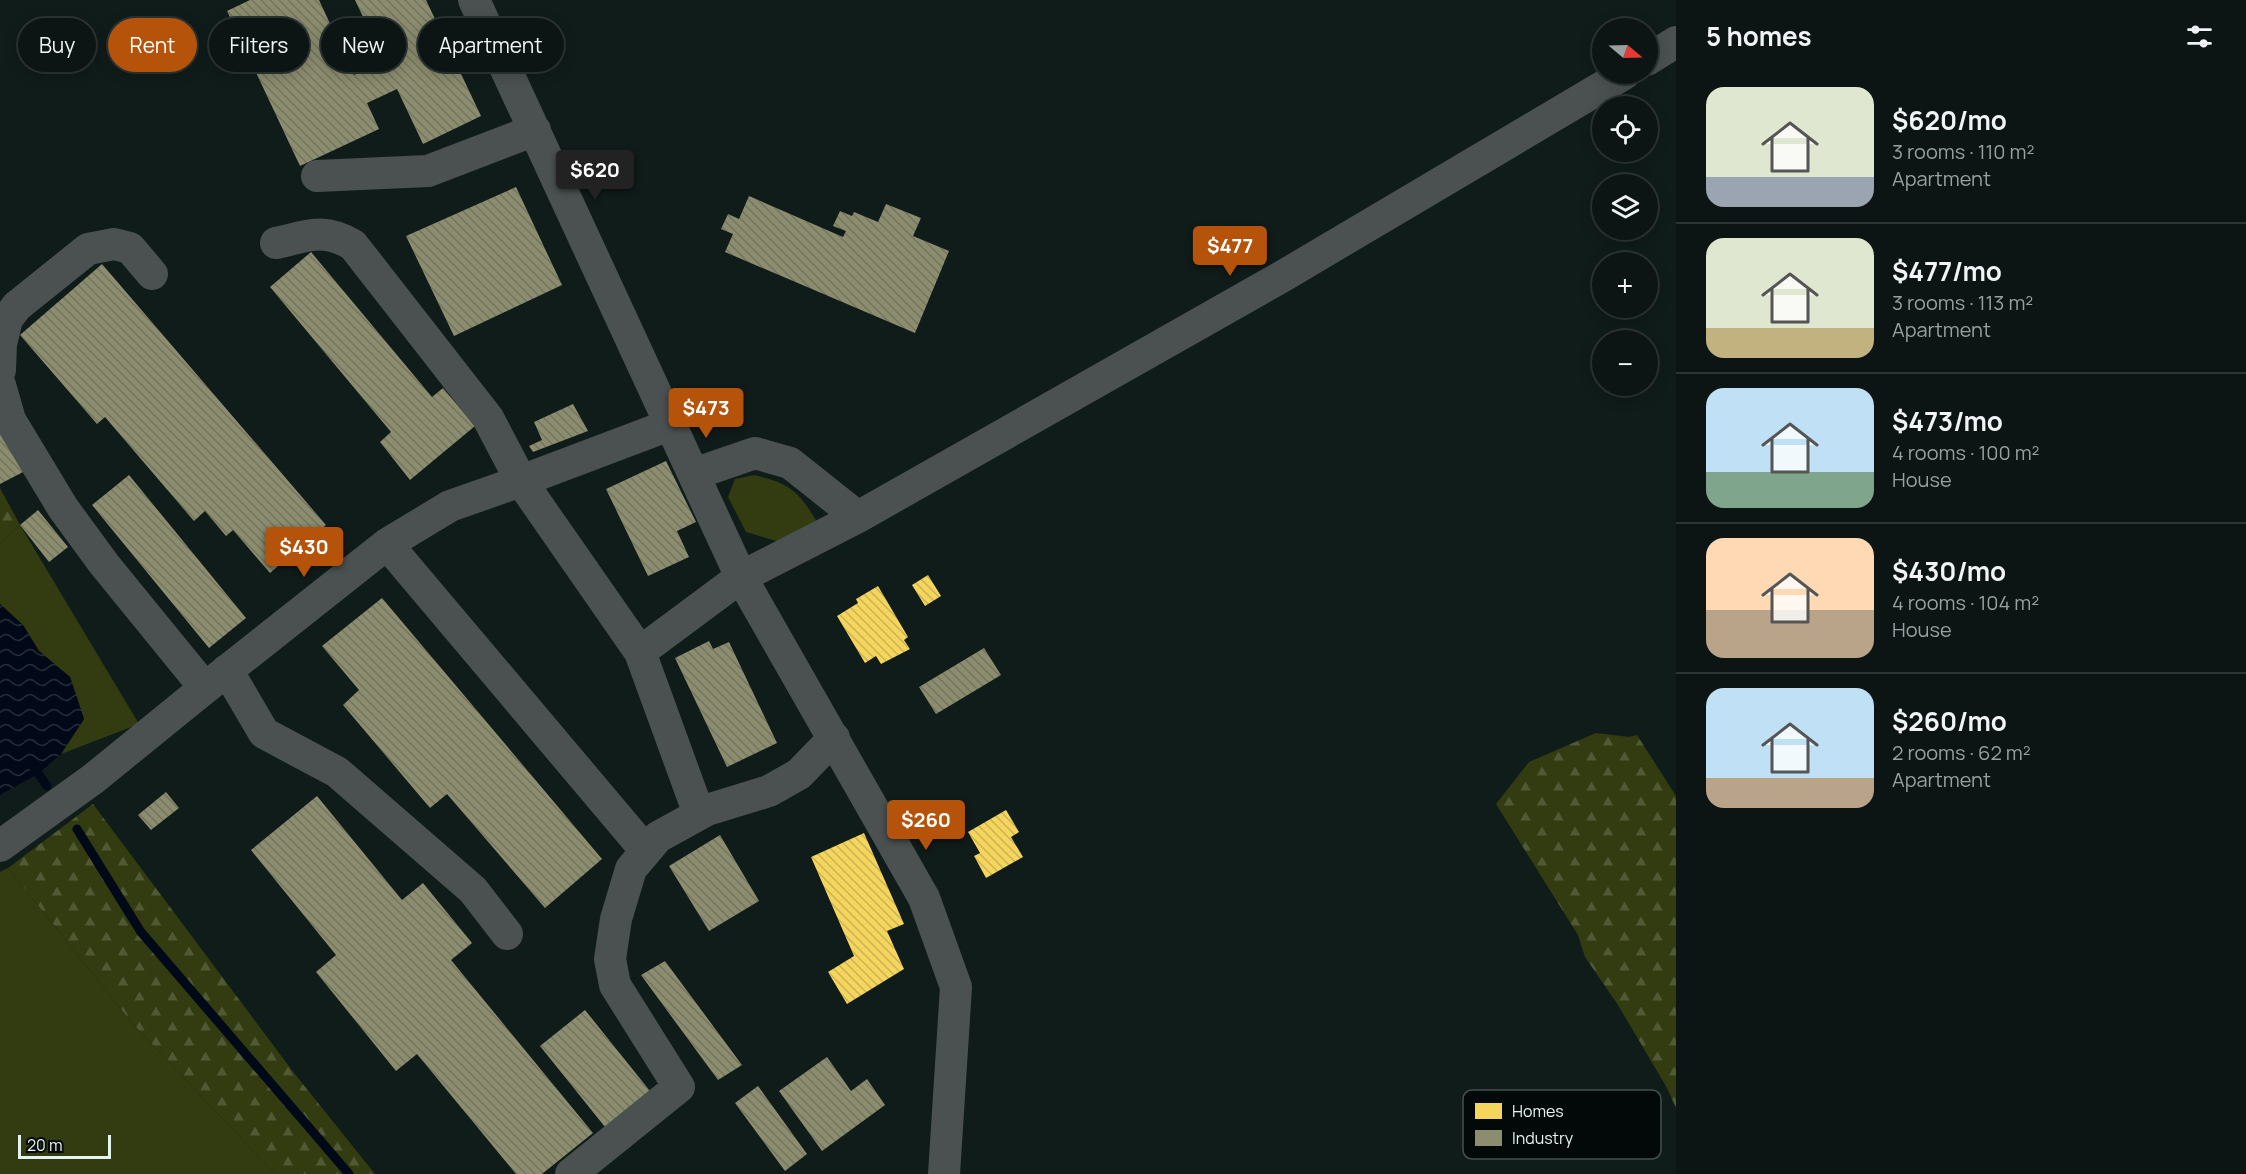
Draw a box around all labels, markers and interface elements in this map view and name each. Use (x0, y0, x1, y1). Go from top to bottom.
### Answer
chip: Buy (18, 18, 96, 72)
chip: Rent (108, 18, 197, 72)
chip: Filters (209, 18, 309, 72)
chip: New (321, 18, 406, 72)
chip: Apartment (418, 18, 564, 72)
north arrow (1592, 18, 1658, 84)
map controls (1592, 18, 1658, 396)
text: 5 homes (1706, 18, 1812, 54)
icon: filters (2183, 20, 2216, 53)
button: locate (1592, 96, 1658, 162)
text: $620/mo (1892, 102, 2007, 138)
icon: home (1754, 111, 1826, 183)
text: 3 rooms · 110 m² (1892, 138, 2034, 165)
pin: $620 (559, 150, 631, 201)
text: $620 (570, 156, 620, 183)
text: Apartment (1892, 165, 1991, 192)
button: layers (1592, 174, 1658, 240)
pin: $477 (1194, 226, 1266, 277)
text: $477 (1207, 232, 1253, 259)
button: + (1592, 252, 1658, 318)
text: $477/mo (1892, 253, 2002, 289)
icon: home (1754, 262, 1826, 334)
text: 3 rooms · 113 m² (1892, 289, 2033, 316)
text: Apartment (1892, 316, 1991, 343)
button: − (1592, 330, 1658, 396)
pin: $473 (670, 388, 742, 439)
text: $473 (682, 394, 730, 421)
text: $473/mo (1892, 403, 2003, 439)
icon: home (1754, 412, 1826, 484)
text: 4 rooms · 100 m² (1892, 439, 2040, 466)
text: House (1892, 466, 1952, 493)
pin: $430 (268, 527, 340, 578)
text: $430 (279, 533, 329, 560)
text: $430/mo (1892, 553, 2006, 589)
icon: home (1754, 562, 1826, 634)
text: 4 rooms · 104 m² (1892, 589, 2039, 616)
text: House (1892, 616, 1952, 643)
text: $260/mo (1892, 703, 2007, 739)
icon: home (1754, 712, 1826, 784)
text: 2 rooms · 62 m² (1892, 739, 2031, 766)
text: Apartment (1892, 766, 1991, 793)
pin: $260 (890, 800, 962, 851)
text: $260 (901, 806, 951, 833)
legend (1463, 1090, 1661, 1159)
text: Homes (1512, 1100, 1564, 1122)
text: Industry (1512, 1127, 1574, 1149)
scale bar (18, 1132, 111, 1160)
text: 20 m (27, 1134, 63, 1156)

